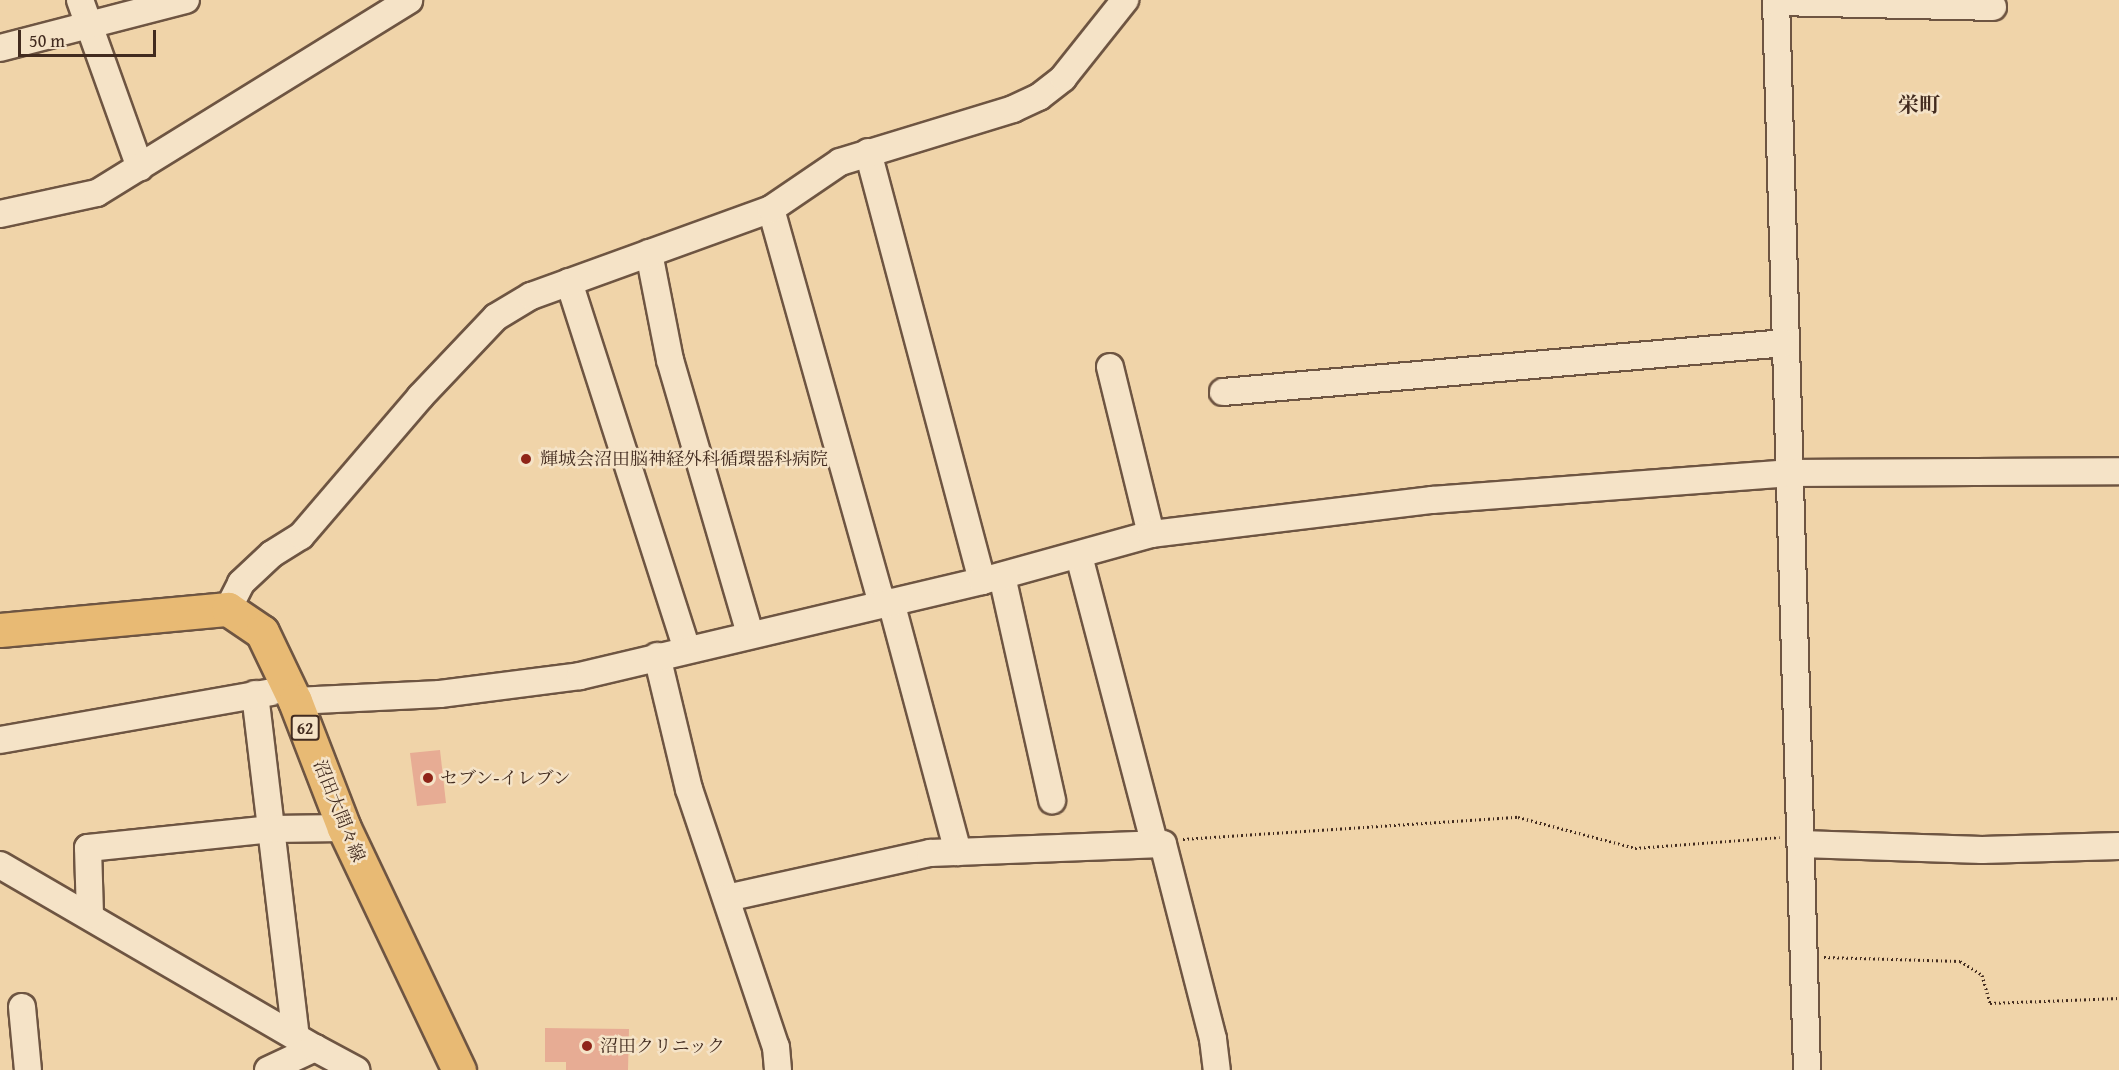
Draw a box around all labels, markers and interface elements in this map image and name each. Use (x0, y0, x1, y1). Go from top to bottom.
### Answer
scale bar (21, 18, 159, 56)
text: 50 m (29, 27, 65, 54)
district label: 栄町 (1898, 92, 1940, 118)
place label: 輝城会沼田脳神経外科循環器科病院 (540, 448, 828, 470)
marker: 輝城会沼田脳神経外科循環器科病院 (517, 450, 535, 468)
road number: 62 (290, 715, 320, 741)
street label: 沼田大間々線 (309, 757, 369, 865)
place label: セブン-イレブン (440, 767, 572, 789)
marker: セブン-イレブン (421, 771, 435, 785)
place label: 沼田クリニック (600, 1035, 726, 1057)
marker: 沼田クリニック (578, 1037, 596, 1055)

